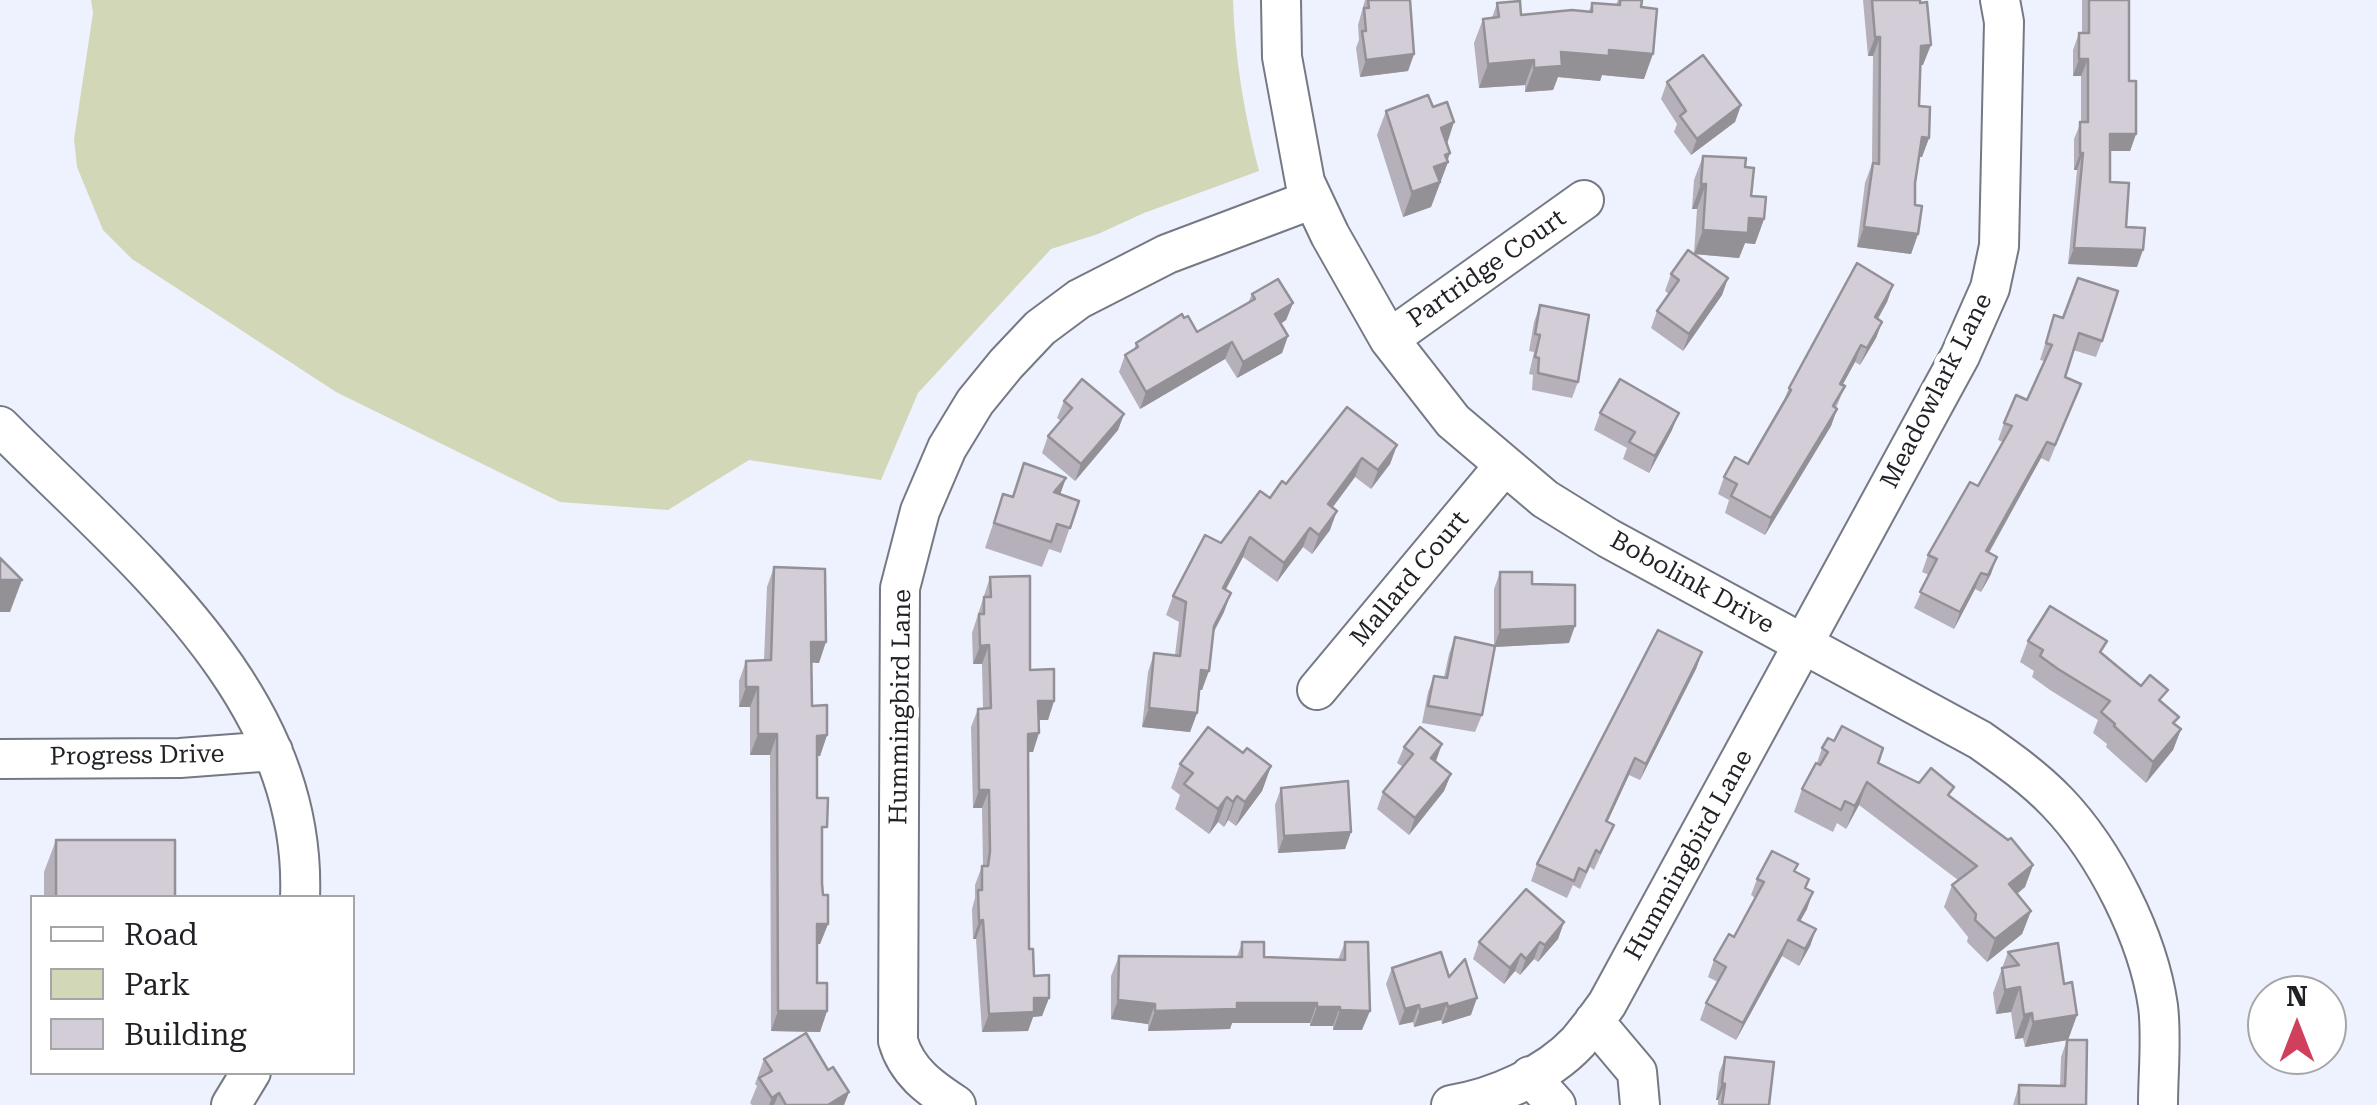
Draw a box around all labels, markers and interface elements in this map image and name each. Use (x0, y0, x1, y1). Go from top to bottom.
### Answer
street label: Partridge Court (1402, 203, 1572, 335)
street label: Meadowlark Lane (1875, 288, 1999, 494)
street label: Mallard Court (1345, 505, 1475, 653)
street label: Bobolink Drive (1605, 526, 1779, 640)
street label: Hummingbird Lane (884, 589, 918, 825)
street label: Progress Drive (49, 739, 225, 773)
street label: Hummingbird Lane (1619, 745, 1759, 965)
legend (30, 895, 355, 1075)
text: Road (124, 917, 198, 952)
text: Park (124, 967, 190, 1002)
north arrow (2247, 975, 2347, 1075)
text: N (2286, 980, 2308, 1013)
text: Building (124, 1017, 247, 1052)

